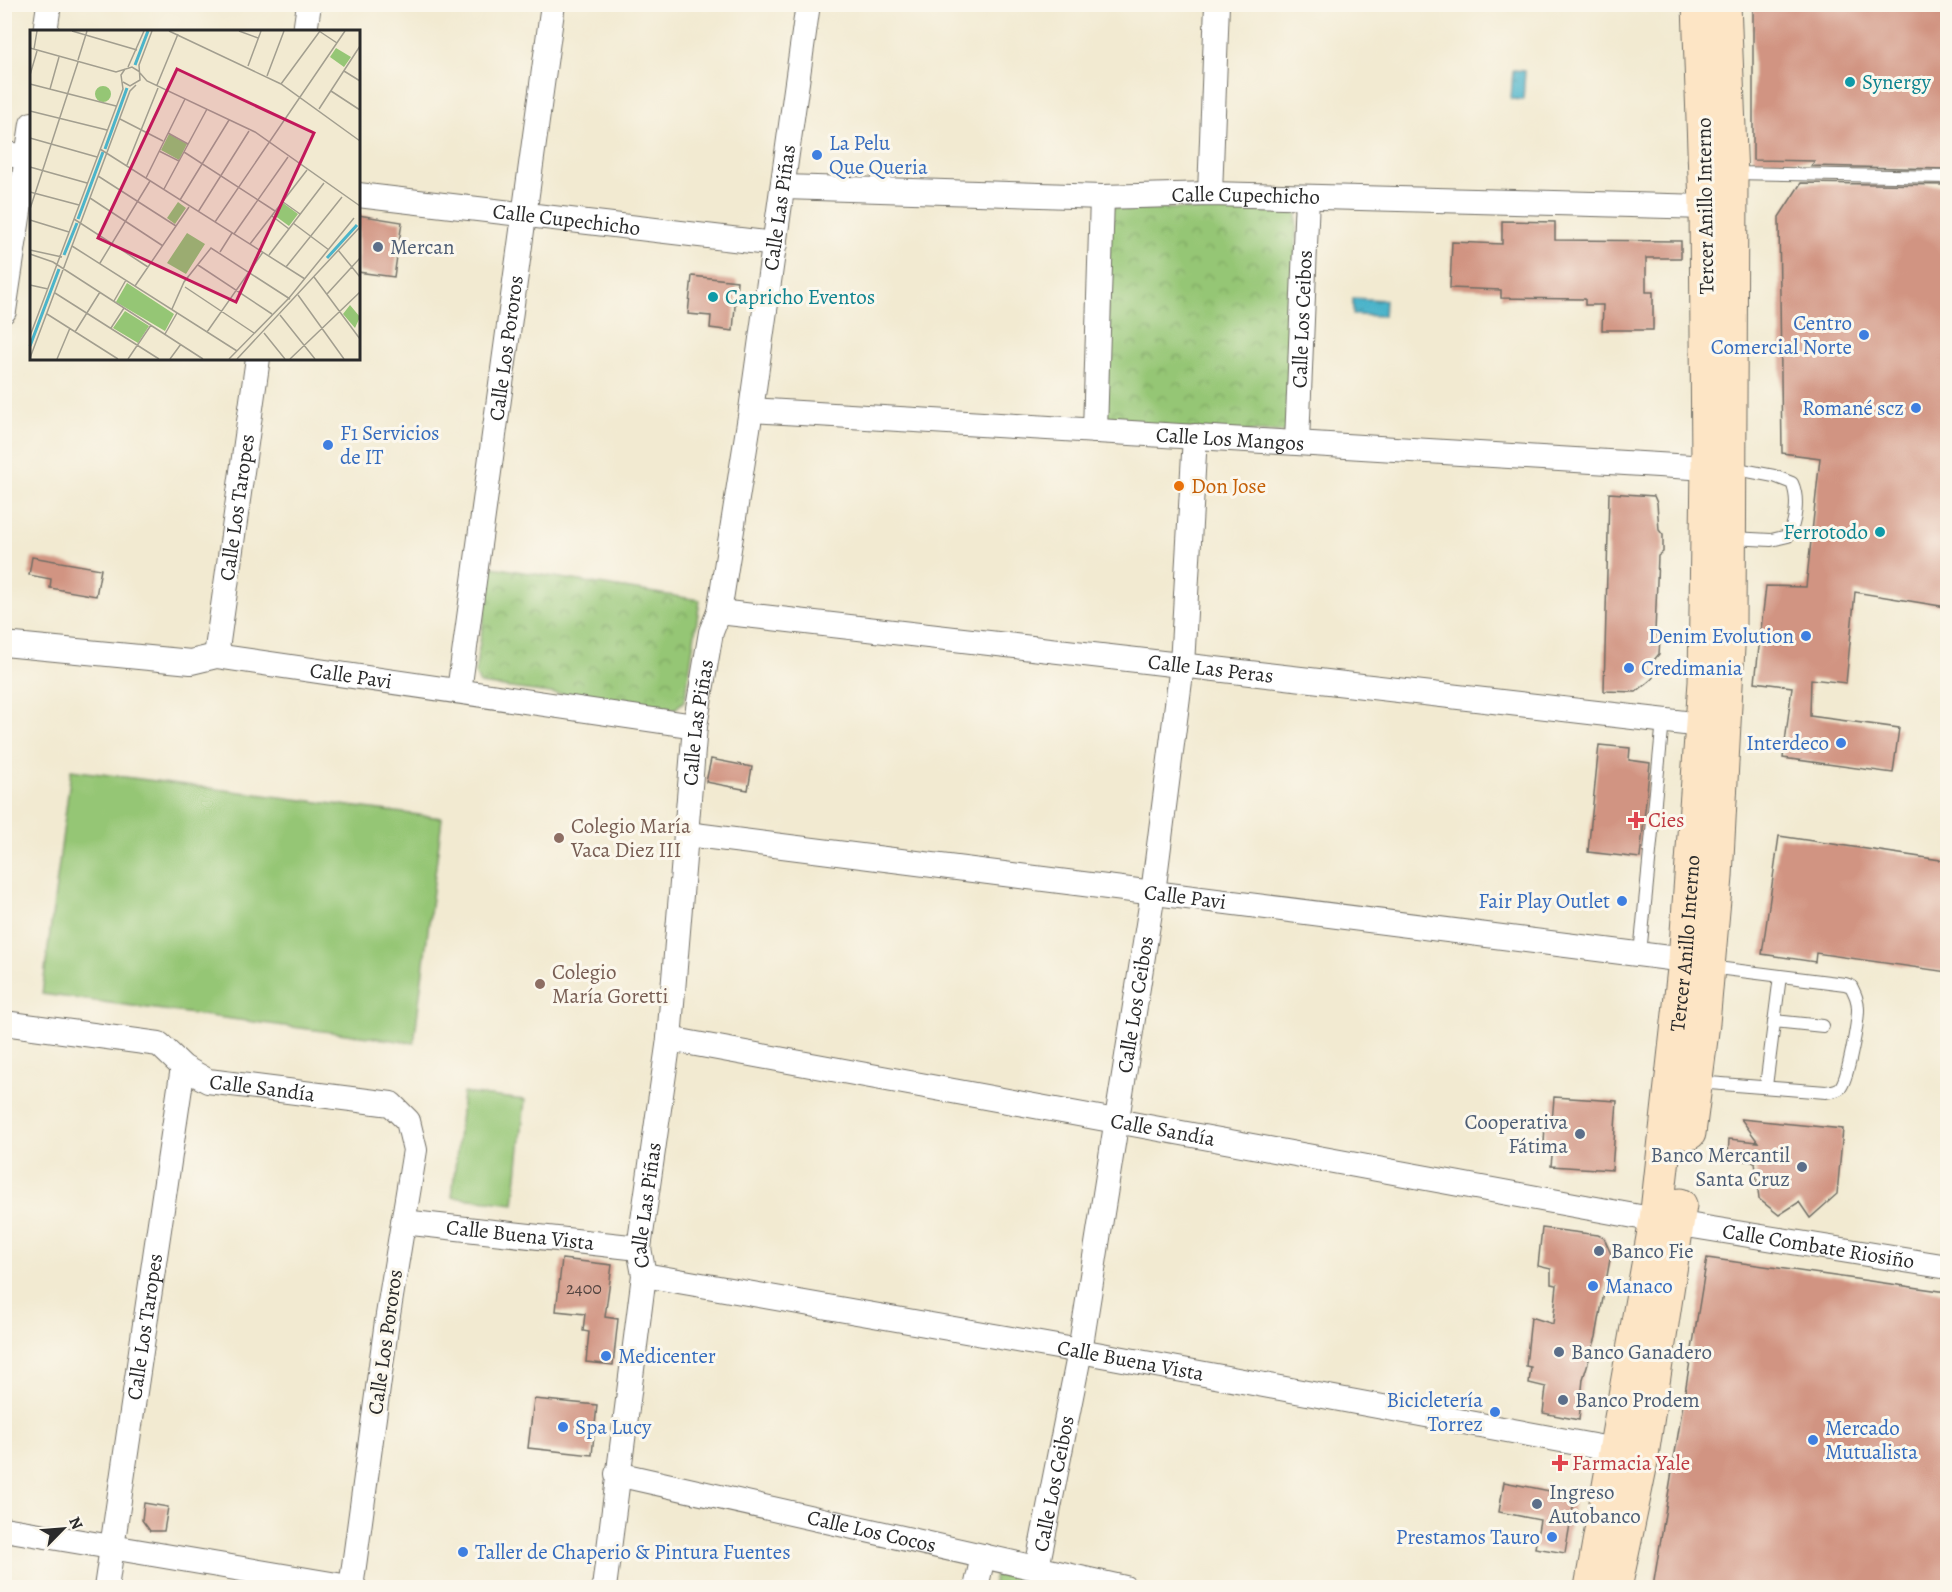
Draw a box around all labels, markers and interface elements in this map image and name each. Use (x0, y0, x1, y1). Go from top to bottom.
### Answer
inset map (30, 30, 360, 360)
place label: Synergy (1862, 68, 1932, 96)
marker: Synergy (1843, 75, 1857, 89)
street label: Tercer Anillo Interno (1689, 117, 1721, 295)
place label: La Pelu Que Queria (829, 129, 928, 181)
street label: Calle Las Piñas (757, 143, 802, 273)
marker: La Pelu Que Queria (810, 148, 824, 162)
street label: Calle Cupechicho (1171, 180, 1320, 211)
street label: Calle Cupechicho (491, 197, 642, 242)
place label: Mercan (390, 233, 455, 261)
marker: Mercan (371, 240, 385, 254)
street label: Calle Los Ceibos (1285, 249, 1319, 389)
street label: Calle Los Pororos (482, 274, 530, 423)
place label: Capricho Eventos (725, 283, 875, 311)
marker: Capricho Eventos (706, 290, 720, 304)
place label: Centro Comercial Norte (1711, 309, 1852, 361)
marker: Centro Comercial Norte (1857, 328, 1871, 342)
place label: Romané scz (1802, 394, 1904, 422)
marker: Romané scz (1909, 401, 1923, 415)
place label: F1 Servicios de IT (340, 419, 440, 471)
street label: Calle Los Mangos (1155, 421, 1305, 458)
street label: Calle Los Taropes (213, 432, 261, 583)
marker: F1 Servicios de IT (321, 438, 335, 452)
place label: Don Jose (1191, 472, 1266, 500)
marker: Don Jose (1172, 479, 1186, 493)
place label: Ferrotodo (1783, 518, 1868, 546)
marker: Ferrotodo (1873, 525, 1887, 539)
place label: Denim Evolution (1648, 622, 1794, 650)
marker: Denim Evolution (1799, 629, 1813, 643)
street label: Calle Las Peras (1147, 647, 1275, 690)
place label: Credimania (1641, 654, 1743, 682)
street label: Calle Pavi (308, 656, 394, 696)
street label: Calle Las Piñas (676, 657, 720, 787)
marker: Credimania (1622, 661, 1636, 675)
place label: Interdeco (1746, 729, 1829, 757)
marker: Interdeco (1834, 736, 1848, 750)
place label: Cies (1648, 806, 1685, 834)
place label: Colegio María Vaca Diez III (570, 812, 691, 864)
marker: Cies (1629, 813, 1643, 827)
marker: Colegio María Vaca Diez III (552, 831, 566, 845)
street label: Tercer Anillo Interno (1663, 854, 1707, 1033)
street label: Calle Pavi (1142, 878, 1228, 916)
place label: Fair Play Outlet (1478, 887, 1610, 915)
marker: Fair Play Outlet (1615, 894, 1629, 908)
street label: Calle Los Ceibos (1111, 934, 1160, 1075)
place label: Colegio María Goretti (552, 958, 668, 1010)
marker: Colegio María Goretti (533, 977, 547, 991)
street label: Calle Sandía (208, 1067, 317, 1108)
street label: Calle Sandía (1108, 1106, 1218, 1153)
place label: Cooperativa Fátima (1465, 1108, 1568, 1160)
marker: Cooperativa Fátima (1573, 1127, 1587, 1141)
street label: Calle Las Piñas (625, 1140, 668, 1271)
place label: Banco Mercantil Santa Cruz (1650, 1141, 1790, 1193)
marker: Banco Mercantil Santa Cruz (1795, 1160, 1809, 1174)
street label: Calle Buena Vista (445, 1213, 596, 1257)
street label: Calle Combate Riosiño (1720, 1217, 1917, 1275)
place label: Banco Fie (1611, 1237, 1694, 1265)
marker: Banco Fie (1592, 1244, 1606, 1258)
street label: Calle Los Taropes (120, 1252, 169, 1402)
street label: Calle Los Pororos (361, 1267, 409, 1417)
place label: Manaco (1605, 1272, 1673, 1300)
house number: 2400 (566, 1276, 602, 1300)
marker: Manaco (1586, 1279, 1600, 1293)
street label: Calle Buena Vista (1055, 1333, 1206, 1388)
place label: Banco Ganadero (1571, 1338, 1712, 1366)
place label: Medicenter (618, 1342, 716, 1370)
marker: Banco Ganadero (1552, 1345, 1566, 1359)
marker: Medicenter (599, 1349, 613, 1363)
place label: Bicicletería Torrez (1386, 1386, 1483, 1438)
place label: Banco Prodem (1575, 1386, 1700, 1414)
marker: Banco Prodem (1556, 1393, 1570, 1407)
marker: Bicicletería Torrez (1488, 1405, 1502, 1419)
place label: Spa Lucy (575, 1413, 652, 1441)
street label: Calle Los Ceibos (1027, 1413, 1081, 1554)
place label: Mercado Mutualista (1825, 1414, 1918, 1466)
marker: Spa Lucy (556, 1420, 570, 1434)
marker: Mercado Mutualista (1806, 1433, 1820, 1447)
place label: Farmacia Yale (1572, 1449, 1690, 1477)
marker: Farmacia Yale (1553, 1456, 1567, 1470)
place label: Ingreso Autobanco (1548, 1478, 1641, 1530)
marker: Ingreso Autobanco (1530, 1497, 1544, 1511)
north arrow (33, 1499, 93, 1559)
street label: Calle Los Cocos (805, 1503, 939, 1559)
text: N (63, 1513, 88, 1533)
place label: Prestamos Tauro (1396, 1523, 1540, 1551)
marker: Prestamos Tauro (1545, 1530, 1559, 1544)
place label: Taller de Chaperio & Pintura Fuentes (475, 1538, 791, 1566)
marker: Taller de Chaperio & Pintura Fuentes (456, 1545, 470, 1559)

